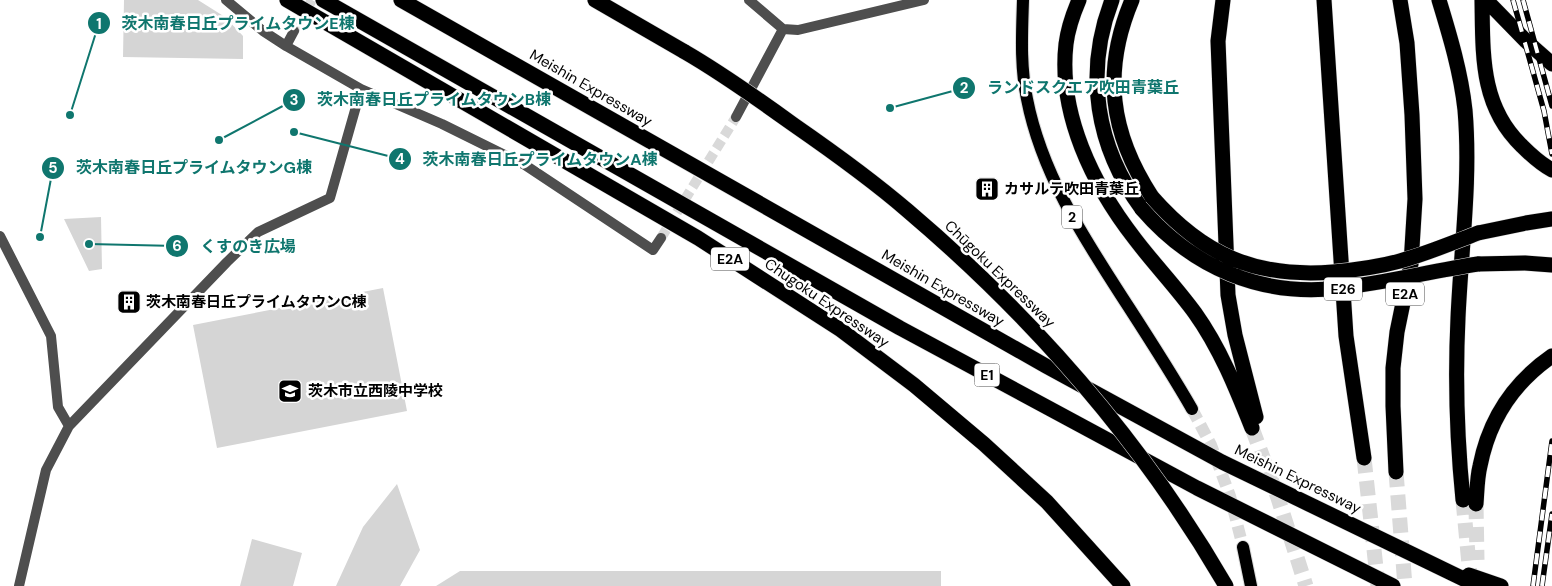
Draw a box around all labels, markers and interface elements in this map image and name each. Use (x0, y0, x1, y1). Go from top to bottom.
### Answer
callout: 茨木南春日丘プライムタウンE棟 (86, 8, 365, 39)
text: 茨木南春日丘プライムタウンE棟 (121, 13, 355, 34)
text: 1 (96, 14, 102, 34)
street label: Meishin Expressway (526, 45, 657, 132)
callout: ランドスクエア吹田青葉丘 (952, 72, 1189, 103)
text: ランドスクエア吹田青葉丘 (987, 77, 1179, 98)
text: 2 (960, 78, 969, 98)
callout: 茨木南春日丘プライムタウンB棟 (282, 84, 561, 115)
text: 茨木南春日丘プライムタウンB棟 (317, 89, 551, 110)
text: 3 (289, 90, 299, 110)
callout: 茨木南春日丘プライムタウンA棟 (387, 143, 668, 174)
text: 4 (395, 149, 405, 169)
text: 茨木南春日丘プライムタウンA棟 (422, 149, 658, 170)
callout: 茨木南春日丘プライムタウンG棟 (40, 152, 322, 183)
text: 茨木南春日丘プライムタウンG棟 (76, 157, 312, 178)
text: 5 (48, 158, 58, 178)
building icon: カサルテ吹田青葉丘 (974, 176, 1000, 202)
place label: カサルテ吹田青葉丘 (1004, 179, 1139, 199)
road number: 2 (1062, 206, 1082, 228)
street label: Chūgoku Expressway (940, 216, 1060, 332)
callout: くすのき広場 (165, 231, 306, 262)
text: 6 (172, 236, 182, 256)
text: くすのき広場 (200, 236, 296, 257)
street label: Meishin Expressway (878, 245, 1009, 332)
road number: E2A (711, 248, 749, 270)
street label: Chugoku Expressway (761, 254, 894, 353)
road number: E26 (1324, 278, 1362, 300)
road number: E2A (1386, 282, 1424, 306)
building icon: 茨木南春日丘プライムタウンC棟 (116, 289, 142, 315)
place label: 茨木南春日丘プライムタウンC棟 (146, 292, 367, 312)
road number: E1 (974, 364, 1000, 386)
school or university icon: 茨木市立西陵中学校 (277, 378, 303, 404)
place label: 茨木市立西陵中学校 (308, 381, 443, 401)
street label: Meishin Expressway (1231, 440, 1365, 519)

